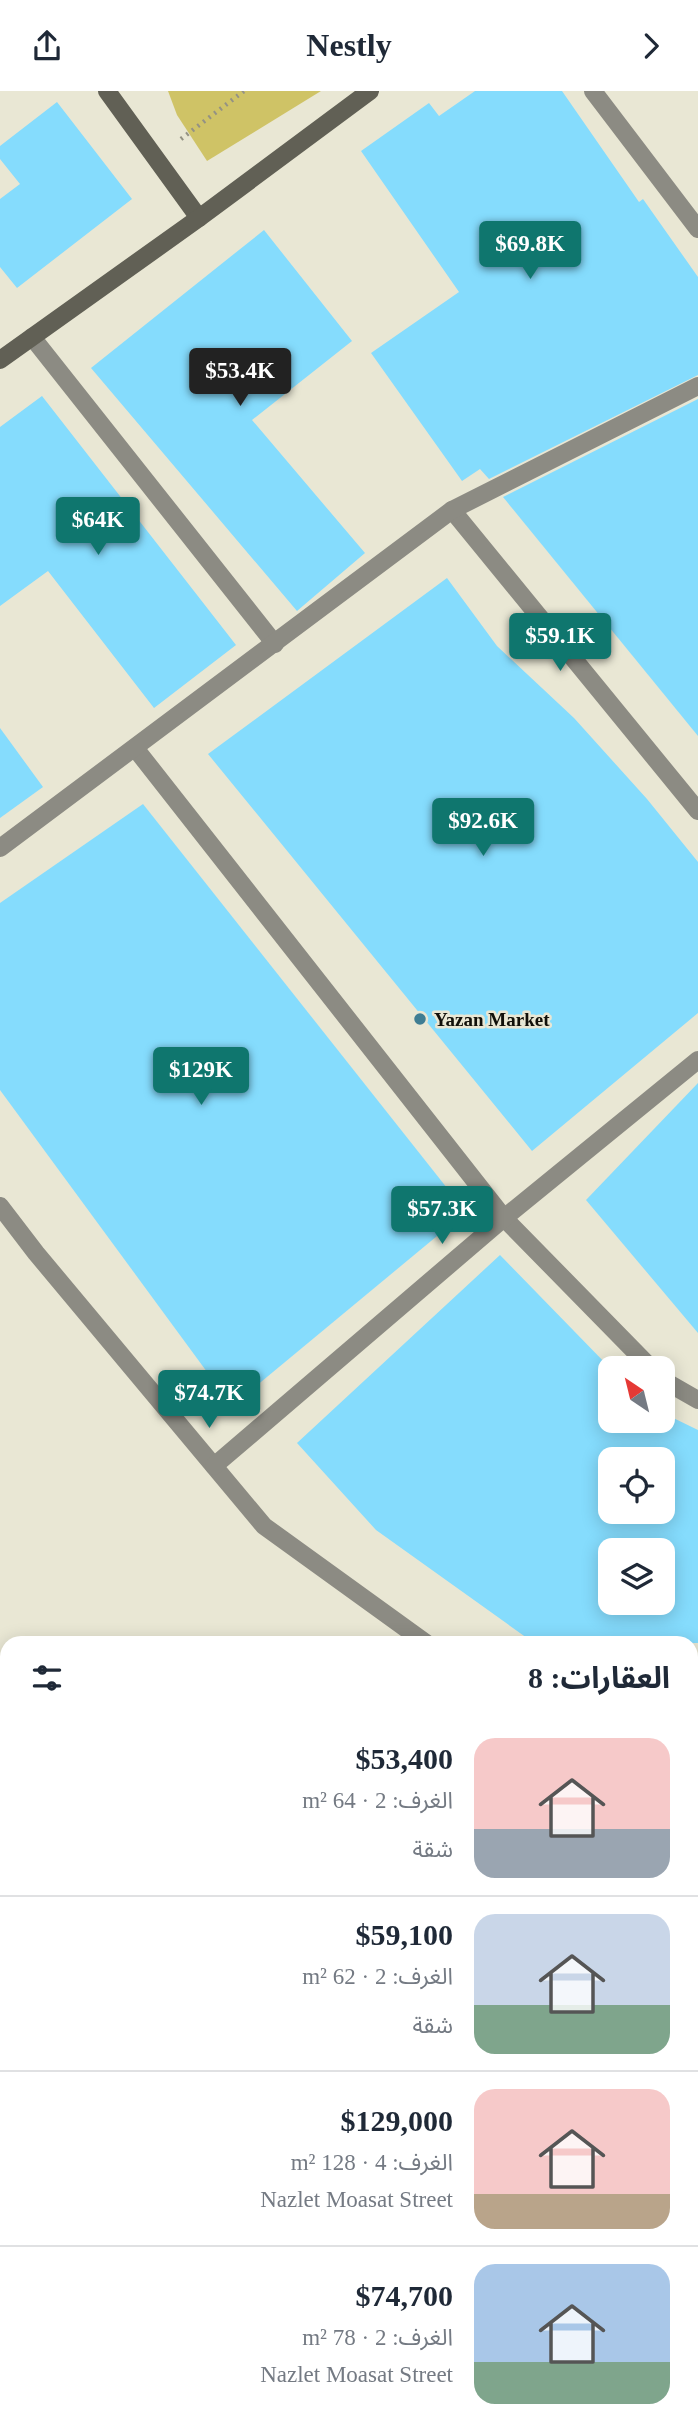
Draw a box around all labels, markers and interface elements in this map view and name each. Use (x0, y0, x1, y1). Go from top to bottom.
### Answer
icon: share (28, 27, 66, 65)
text: Nestly (306, 27, 392, 63)
icon: forward (632, 27, 670, 65)
pin: $69.8K (473, 221, 587, 281)
text: $69.8K (495, 231, 565, 256)
pin: $53.4K (183, 349, 297, 408)
text: $53.4K (205, 358, 275, 383)
pin: $64K (57, 497, 139, 557)
text: $64K (72, 507, 124, 532)
pin: $59.1K (503, 613, 617, 673)
text: $59.1K (525, 623, 595, 648)
pin: $92.6K (426, 799, 540, 858)
text: $92.6K (448, 808, 518, 833)
place label: Yazan Market (434, 1009, 550, 1030)
marker: Yazan Market (412, 1011, 428, 1027)
pin: $129K (152, 1047, 250, 1107)
text: $129K (169, 1057, 233, 1082)
pin: $57.3K (385, 1187, 499, 1246)
text: $57.3K (407, 1196, 477, 1221)
north arrow (598, 1356, 676, 1433)
map controls (598, 1356, 675, 1615)
pin: $74.7K (152, 1371, 266, 1430)
text: $74.7K (174, 1380, 244, 1405)
button: locate (598, 1447, 675, 1524)
button: layers (598, 1538, 675, 1615)
icon: filters (28, 1659, 66, 1697)
text: العقارات: 8 (528, 1661, 670, 1694)
text: $53,400 (356, 1742, 453, 1775)
icon: home (530, 1766, 614, 1850)
text: الغرف: 2 · 64 m² (302, 1788, 453, 1813)
text: شقة (412, 1837, 453, 1862)
text: $59,100 (356, 1918, 453, 1951)
icon: home (530, 1942, 614, 2026)
text: الغرف: 2 · 62 m² (302, 1964, 453, 1989)
text: شقة (412, 2013, 453, 2038)
text: $129,000 (341, 2104, 453, 2137)
icon: home (530, 2117, 614, 2201)
text: الغرف: 4 · 128 m² (291, 2150, 453, 2175)
text: Nazlet Moasat Street (260, 2187, 453, 2212)
text: $74,700 (356, 2279, 453, 2312)
icon: home (530, 2292, 614, 2376)
text: الغرف: 2 · 78 m² (302, 2325, 453, 2350)
text: Nazlet Moasat Street (260, 2362, 453, 2387)

